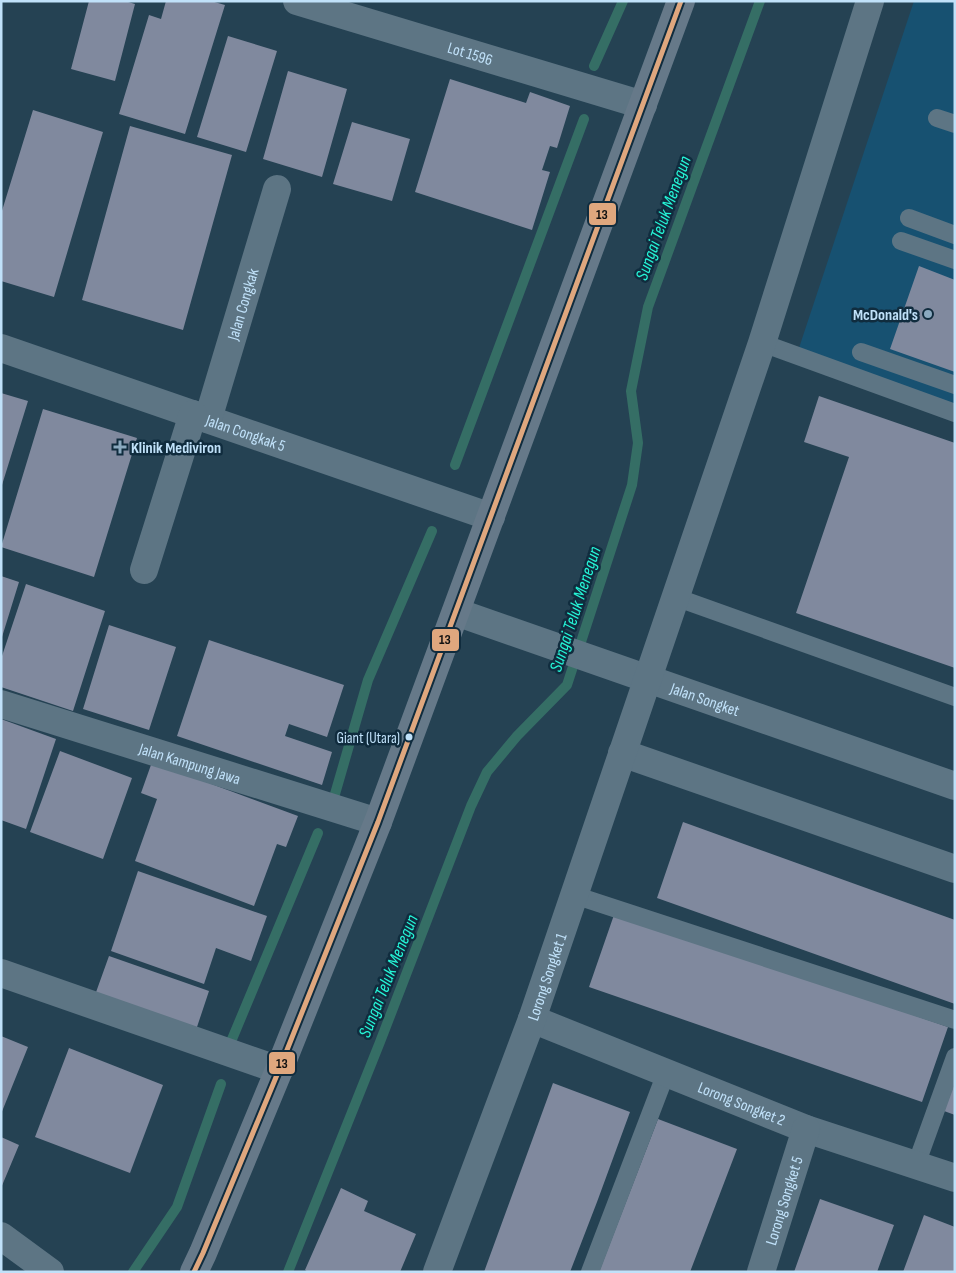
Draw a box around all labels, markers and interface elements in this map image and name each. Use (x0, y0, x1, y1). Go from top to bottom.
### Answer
street label: Lot 1596 (445, 39, 495, 70)
water label: Sungai Teluk Menegun (631, 153, 696, 283)
line badge: 13 (588, 202, 617, 226)
text: 13 (596, 206, 608, 223)
street label: Jalan Congkak (224, 266, 264, 344)
place label: McDonald's (853, 306, 918, 325)
marker: McDonald's (922, 308, 934, 320)
street label: Jalan Congkak 5 (202, 411, 288, 456)
place label: Klinik Mediviron (131, 439, 221, 458)
marker: Klinik Mediviron (113, 440, 127, 454)
water label: Sungai Teluk Menegun (545, 543, 606, 675)
line badge: 13 (431, 628, 460, 652)
text: 13 (439, 631, 451, 648)
street label: Jalan Songket (667, 679, 742, 721)
place label: Giant (Utara) (336, 729, 400, 748)
marker: Giant (Utara) (404, 732, 414, 742)
street label: Jalan Kampung Jawa (136, 740, 242, 789)
water label: Sungai Teluk Menegun (354, 911, 423, 1041)
street label: Lorong Songket 1 (524, 931, 572, 1023)
line badge: 13 (268, 1051, 296, 1075)
text: 13 (276, 1055, 288, 1072)
street label: Lorong Songket 2 (695, 1079, 787, 1131)
street label: Lorong Songket 5 (762, 1154, 808, 1248)

